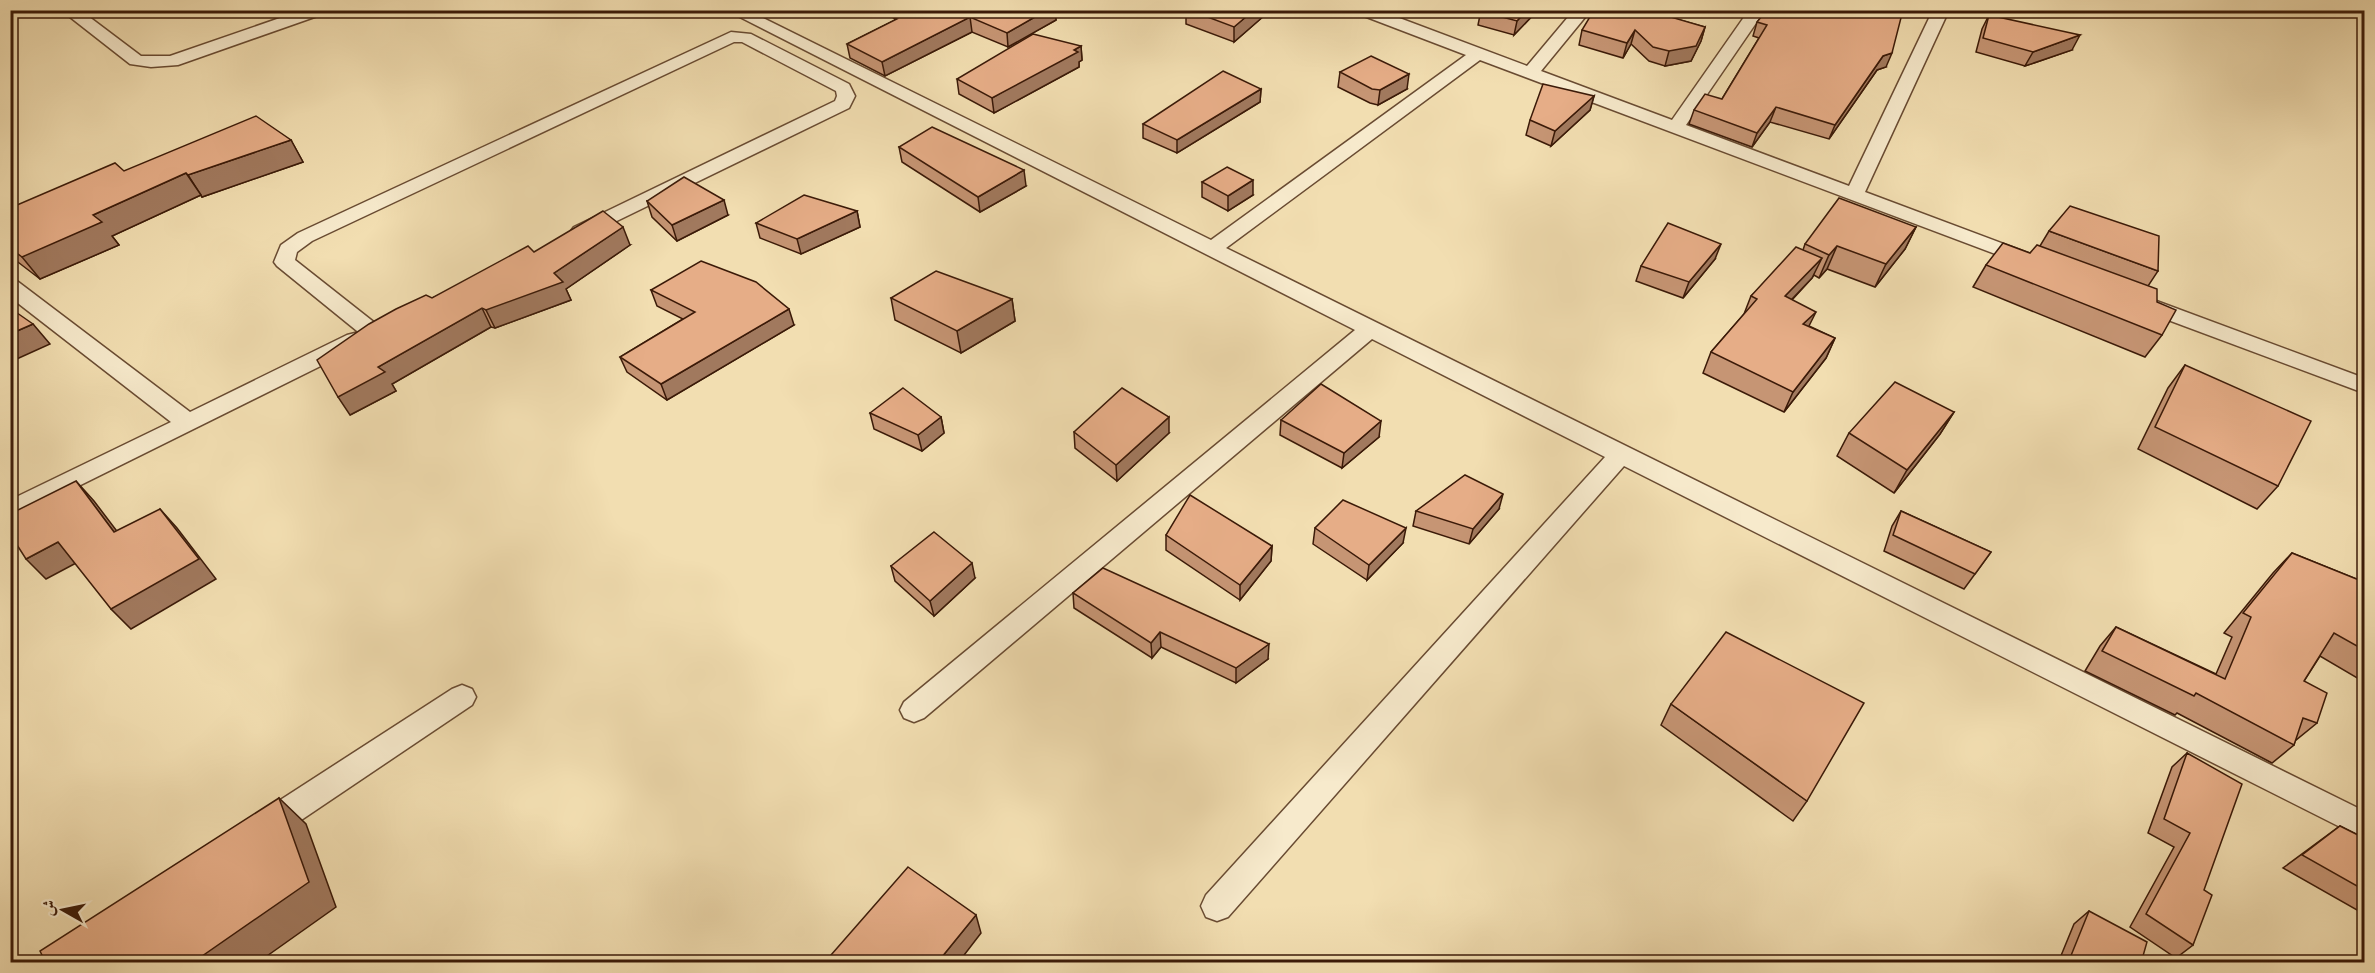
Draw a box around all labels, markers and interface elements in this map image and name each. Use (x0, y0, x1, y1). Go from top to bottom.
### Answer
north arrow (33, 880, 93, 940)
text: ش (38, 898, 59, 917)

